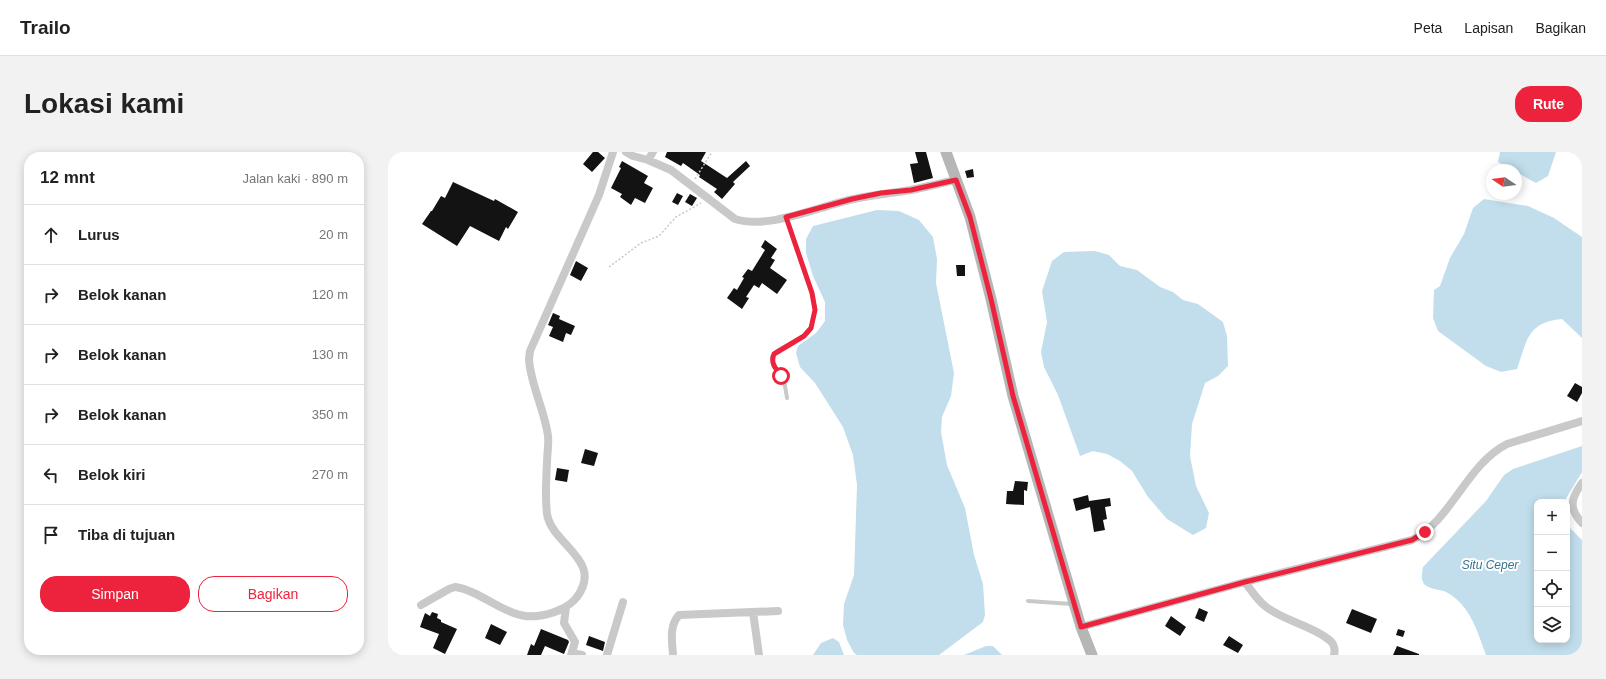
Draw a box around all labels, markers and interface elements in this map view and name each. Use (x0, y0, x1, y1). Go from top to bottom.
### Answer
text: Trailo (20, 17, 71, 38)
text: Peta (1414, 20, 1442, 36)
text: Lapisan (1464, 20, 1513, 36)
text: Bagikan (1535, 20, 1586, 36)
button: Rute (1515, 86, 1582, 122)
text: Lokasi kami (24, 88, 184, 119)
north arrow (1486, 164, 1522, 200)
text: 12 mnt (40, 168, 95, 187)
text: Jalan kaki · 890 m (243, 171, 348, 186)
icon: ahead (40, 224, 62, 246)
text: Lurus (78, 226, 120, 243)
text: 20 m (319, 227, 348, 242)
icon: right (40, 284, 62, 306)
text: Belok kanan (78, 286, 166, 303)
text: 120 m (312, 287, 348, 302)
icon: right (40, 344, 62, 366)
text: Belok kanan (78, 346, 166, 363)
text: 130 m (312, 347, 348, 362)
route start (772, 367, 790, 385)
icon: right (40, 404, 62, 426)
text: Belok kanan (78, 406, 166, 423)
text: 350 m (312, 407, 348, 422)
icon: left (40, 464, 62, 486)
text: Belok kiri (78, 466, 146, 483)
text: 270 m (312, 467, 348, 482)
map controls (1534, 499, 1570, 643)
button: + (1534, 499, 1570, 535)
route end (1416, 523, 1434, 541)
icon: arrive (40, 524, 62, 546)
text: Tiba di tujuan (78, 526, 175, 543)
button: − (1534, 535, 1570, 571)
water label: Situ Ceper (1462, 558, 1519, 572)
button: locate (1534, 571, 1570, 607)
button: Simpan (40, 576, 190, 612)
button: Bagikan (198, 576, 348, 612)
button: layers (1534, 607, 1570, 643)

